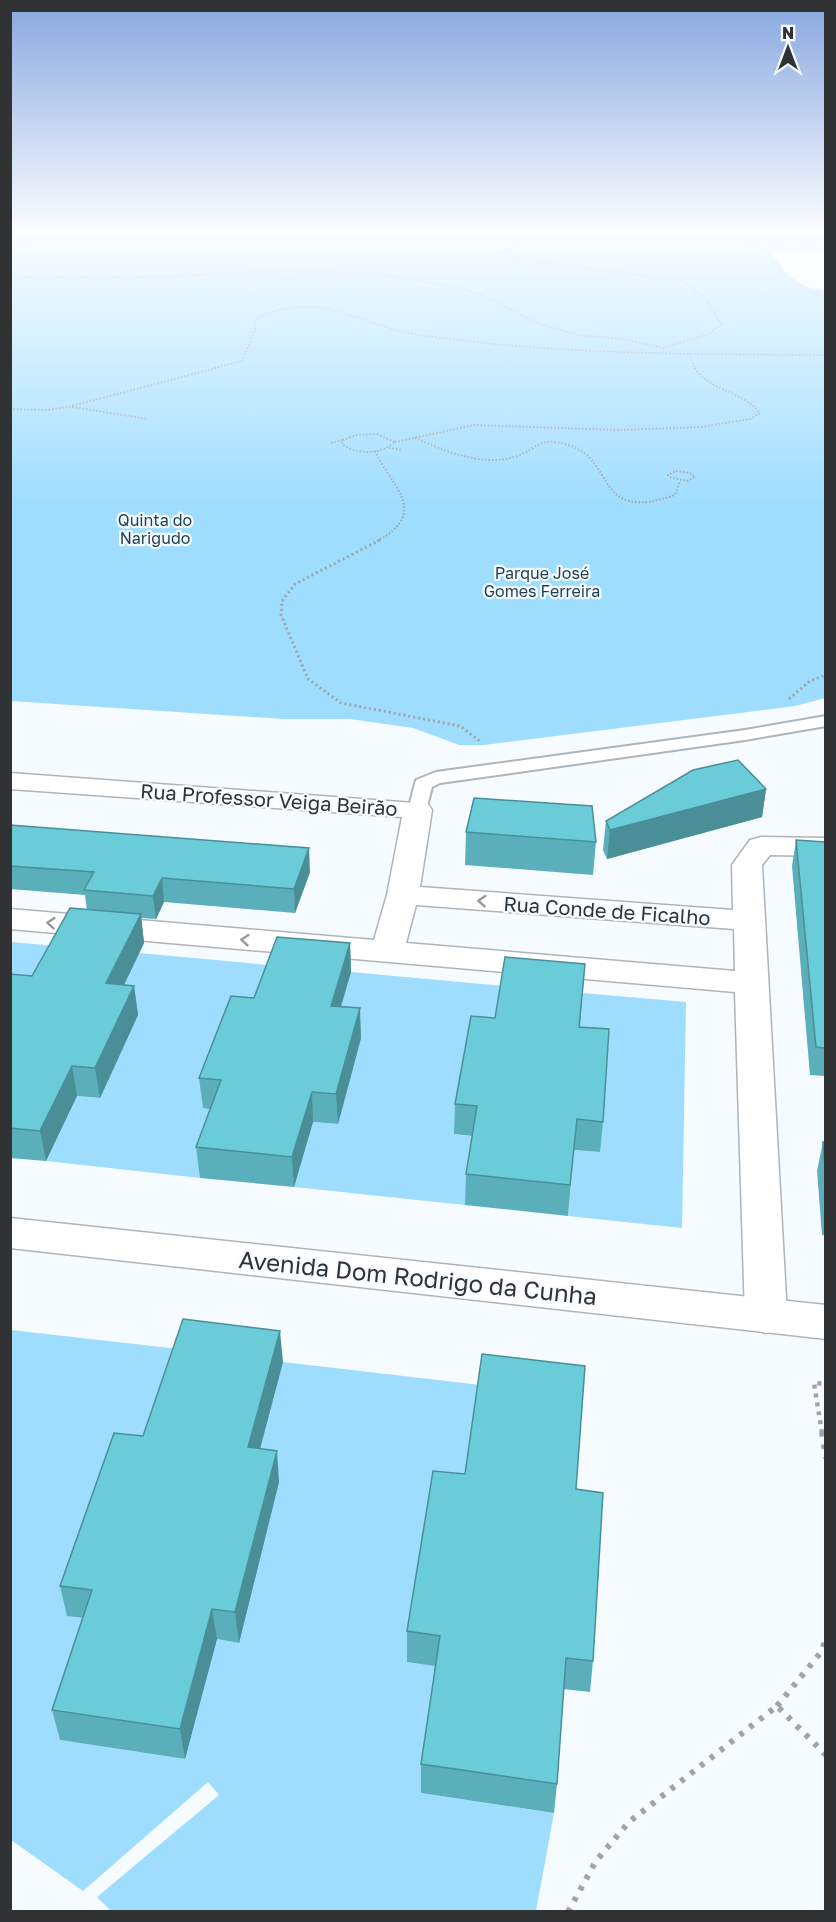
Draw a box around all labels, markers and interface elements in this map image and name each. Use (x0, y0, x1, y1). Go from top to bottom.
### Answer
north arrow (758, 18, 818, 78)
text: N (782, 23, 794, 43)
park label: Quinta do Narigudo (118, 510, 192, 548)
park label: Parque José Gomes Ferreira (484, 563, 600, 601)
street label: Rua Professor Veiga Beirão (140, 778, 398, 820)
street label: Rua Conde de Ficalho (503, 891, 711, 929)
one-way arrow (478, 895, 487, 908)
one-way arrow (46, 917, 55, 930)
one-way arrow (241, 934, 250, 947)
street label: Avenida Dom Rodrigo da Cunha (238, 1244, 598, 1310)

